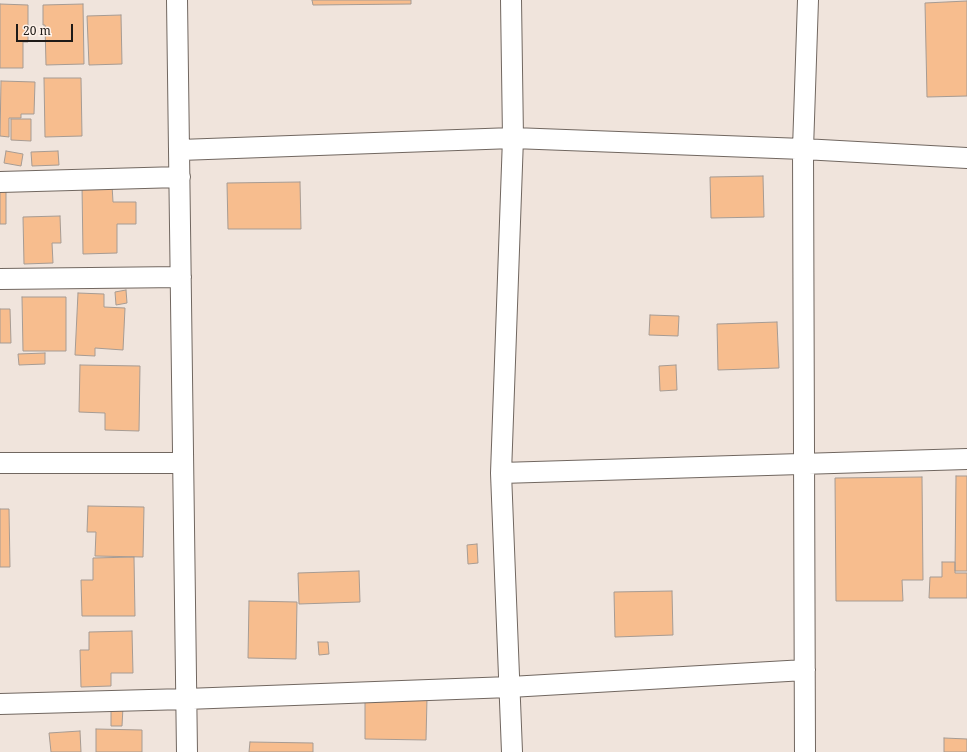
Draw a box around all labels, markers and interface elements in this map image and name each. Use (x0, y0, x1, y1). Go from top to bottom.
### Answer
scale bar (18, 16, 75, 42)
text: 20 m (23, 22, 51, 39)

